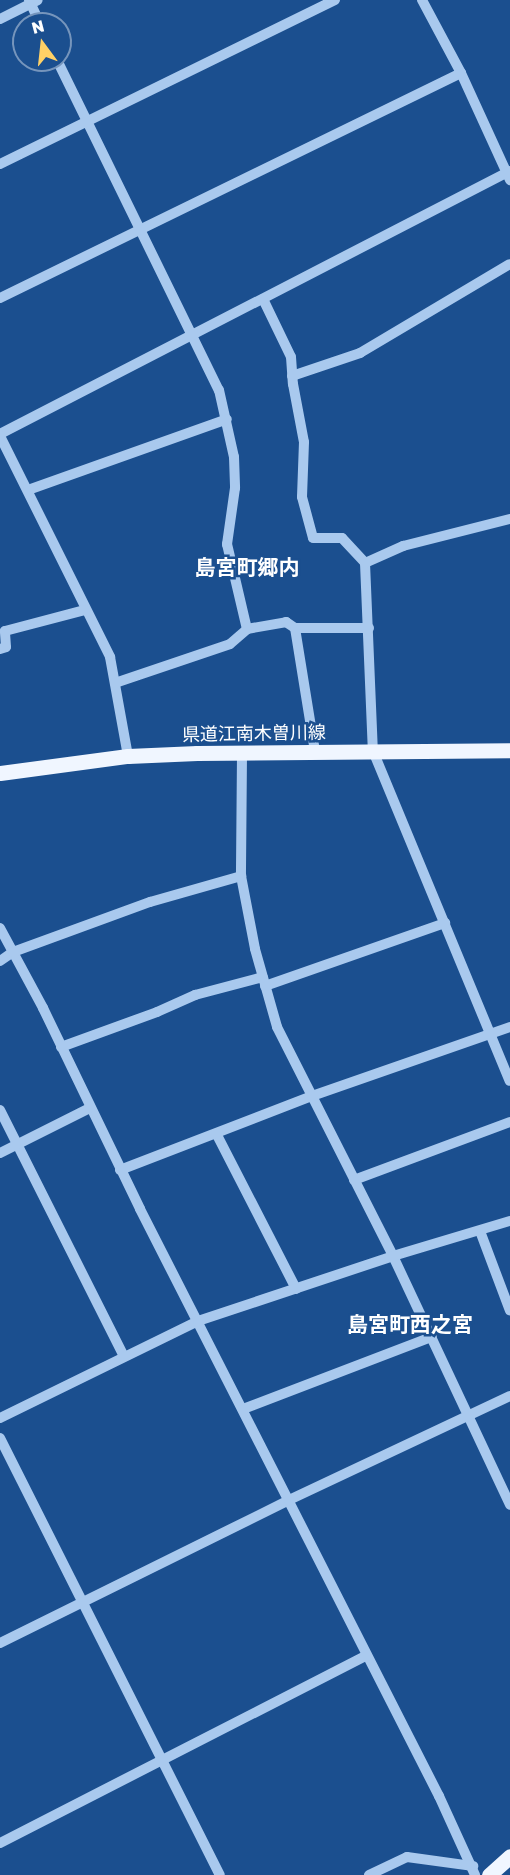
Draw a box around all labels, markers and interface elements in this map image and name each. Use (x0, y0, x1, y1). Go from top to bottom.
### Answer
north arrow (12, 12, 72, 72)
text: N (29, 15, 46, 38)
district label: 島宮町郷内 (195, 554, 299, 580)
street label: 県道江南木曽川線 (182, 721, 326, 745)
district label: 島宮町西之宮 (347, 1311, 473, 1337)

